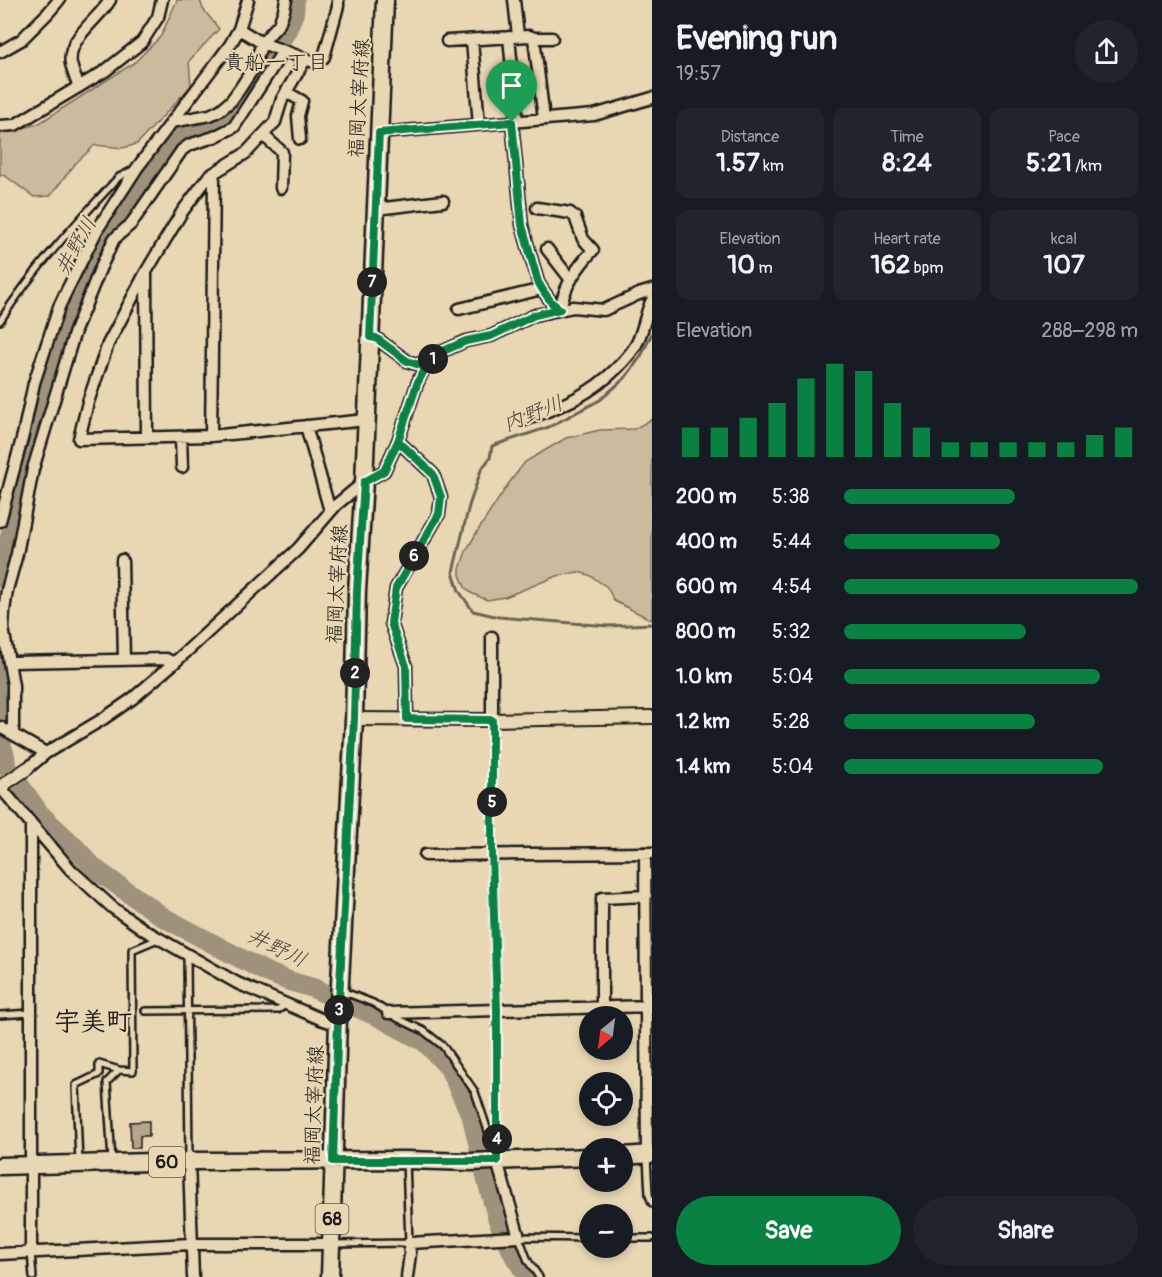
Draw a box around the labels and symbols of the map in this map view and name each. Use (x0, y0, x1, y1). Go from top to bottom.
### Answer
street label: 福岡太宰府線 (343, 37, 375, 159)
district label: 貴船一丁目 (224, 49, 329, 76)
pin (486, 60, 537, 122)
water label: 井野川 (49, 212, 103, 280)
pin: 7 (357, 267, 387, 297)
pin: 1 (418, 344, 448, 374)
water label: 内野川 (499, 390, 567, 438)
street label: 福岡太宰府線 (321, 523, 353, 645)
pin: 6 (399, 541, 429, 571)
pin: 2 (340, 658, 370, 688)
pin: 5 (477, 787, 507, 817)
water label: 井野川 (243, 922, 311, 974)
pin: 3 (324, 995, 354, 1025)
district label: 宇美町 (54, 1006, 132, 1038)
north arrow (579, 1006, 633, 1060)
street label: 福岡太宰府線 (299, 1045, 329, 1165)
pin: 4 (482, 1124, 512, 1154)
road number: 60 (149, 1147, 185, 1177)
road number: 68 (316, 1204, 348, 1234)

